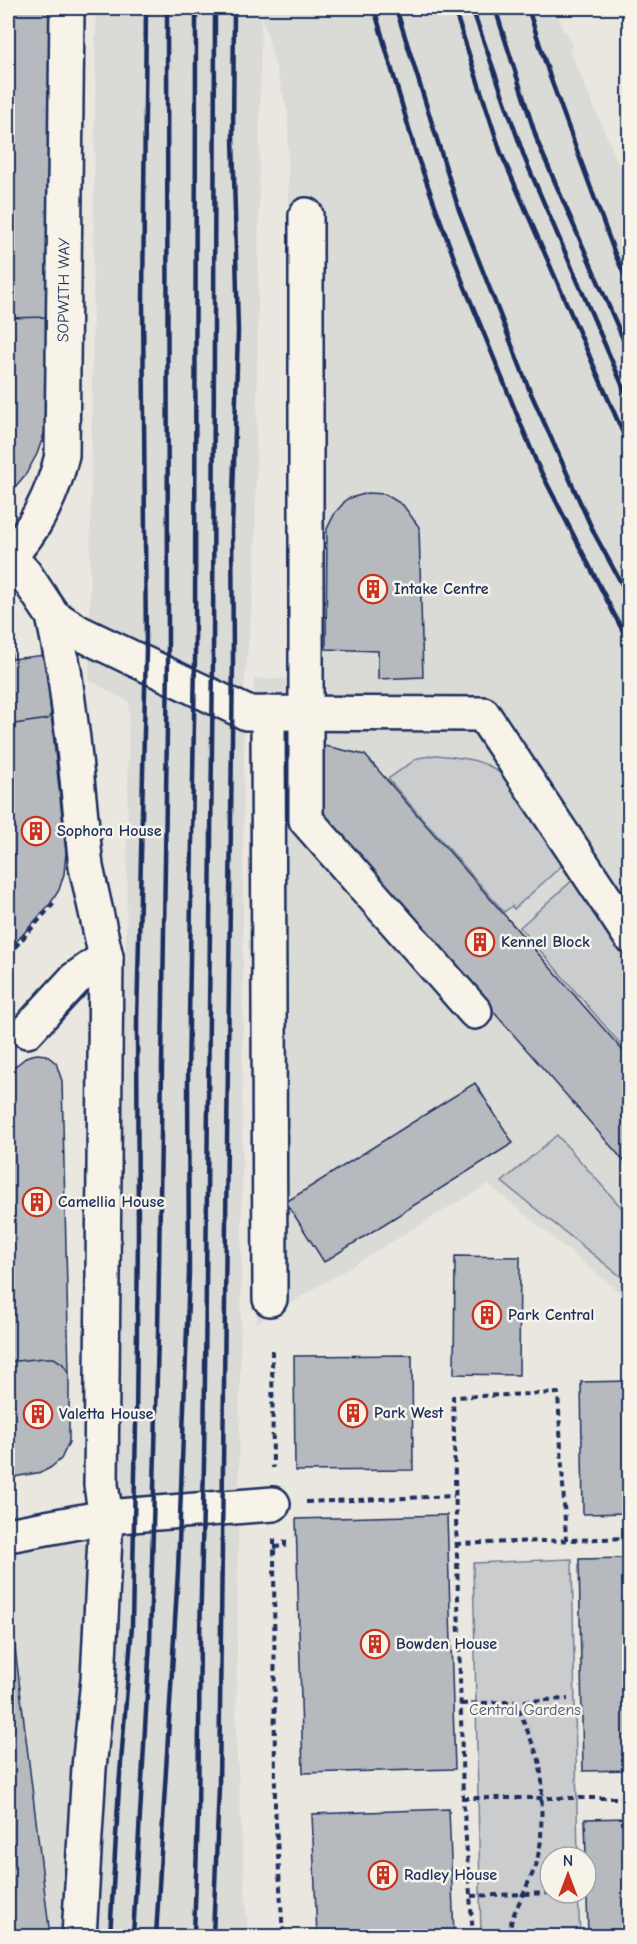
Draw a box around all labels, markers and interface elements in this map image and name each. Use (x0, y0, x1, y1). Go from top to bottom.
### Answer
street label: SOPWITH WAY (54, 237, 73, 342)
building icon: Intake Centre (357, 573, 389, 605)
place label: Intake Centre (394, 580, 489, 598)
building icon: Sophora House (20, 815, 52, 847)
place label: Sophora House (57, 822, 162, 840)
building icon: Kennel Block (464, 926, 496, 958)
place label: Kennel Block (501, 933, 590, 951)
building icon: Camellia House (21, 1186, 53, 1218)
place label: Camellia House (58, 1193, 164, 1211)
building icon: Park Central (471, 1299, 503, 1331)
place label: Park Central (508, 1306, 594, 1324)
building icon: Park West (337, 1397, 369, 1429)
building icon: Valetta House (22, 1398, 54, 1430)
place label: Park West (374, 1404, 444, 1422)
place label: Valetta House (59, 1405, 153, 1423)
building icon: Bowden House (359, 1628, 391, 1660)
place label: Bowden House (396, 1635, 497, 1653)
park label: Central Gardens (469, 1701, 581, 1719)
north arrow (538, 1845, 598, 1905)
text: N (563, 1852, 573, 1870)
building icon: Radley House (367, 1859, 399, 1891)
place label: Radley House (404, 1866, 497, 1884)

